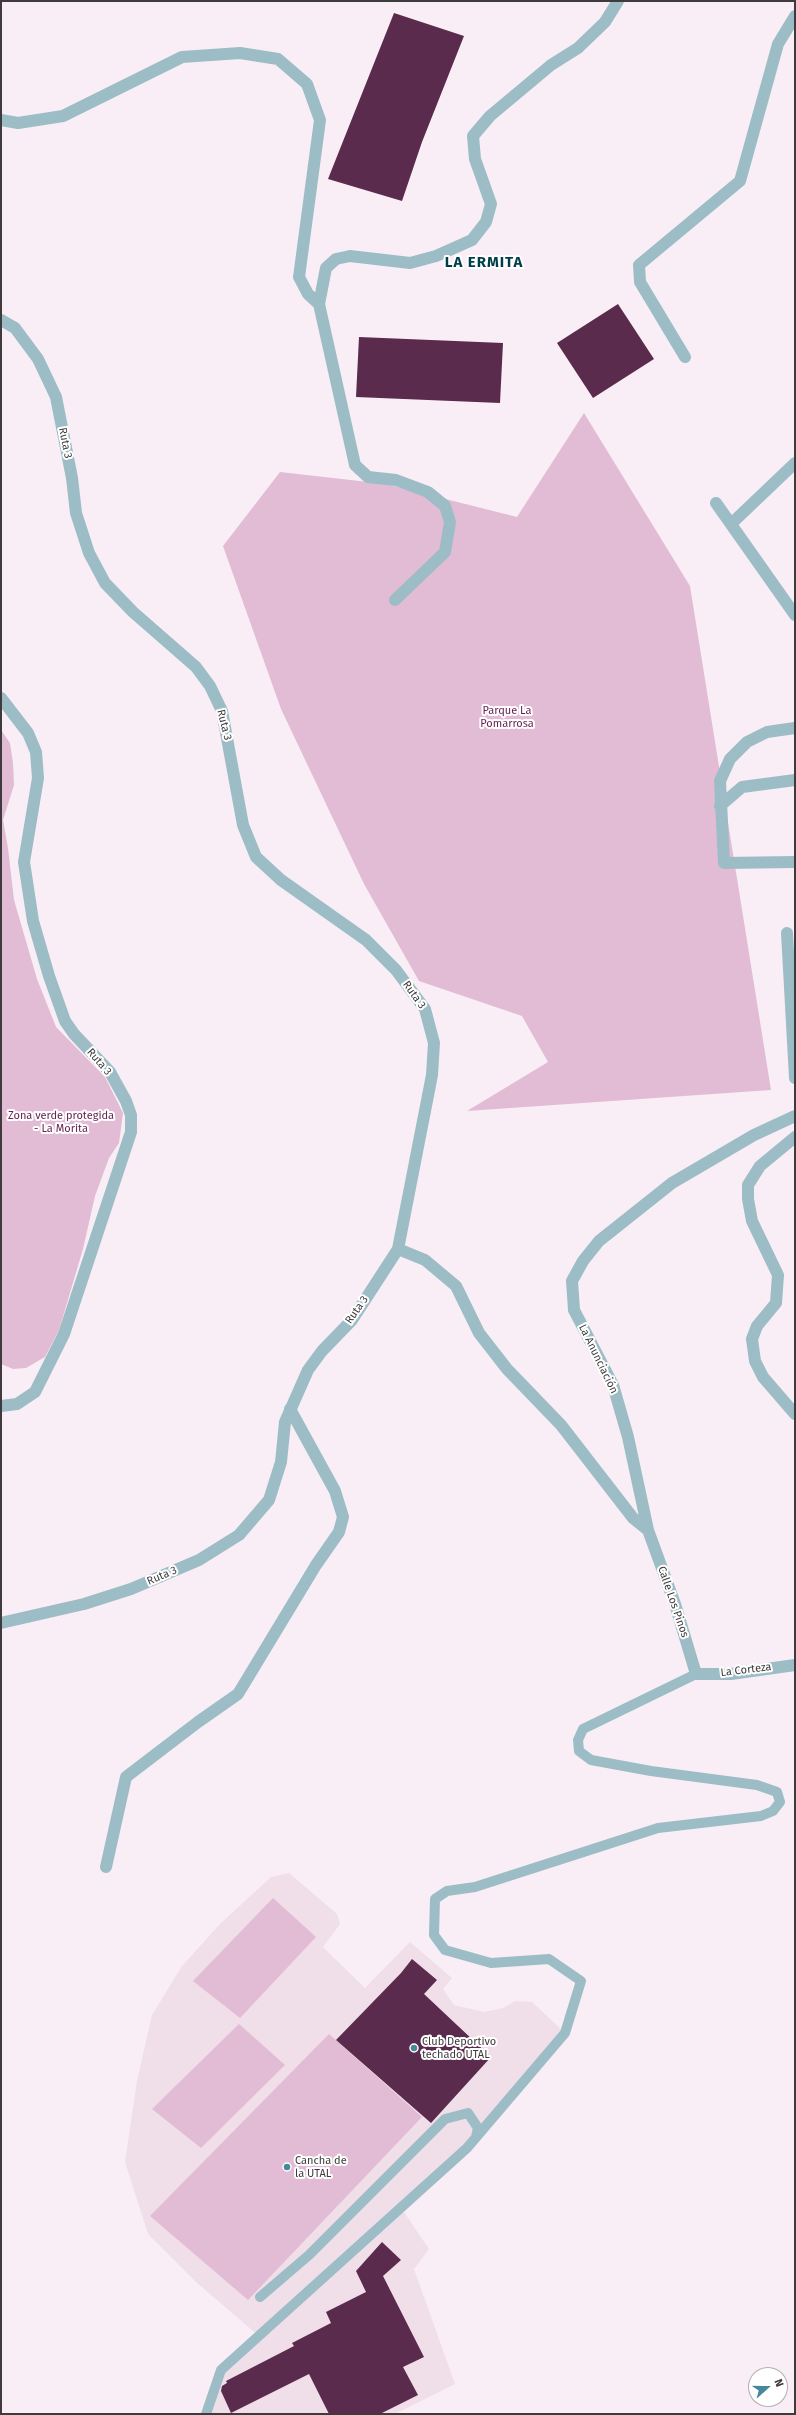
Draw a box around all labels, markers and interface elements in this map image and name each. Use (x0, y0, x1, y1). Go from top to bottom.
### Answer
district label: LA ERMITA (445, 254, 523, 272)
street label: Ruta 3 (56, 426, 74, 460)
park label: Parque La Pomarrosa (480, 704, 534, 730)
street label: Ruta 3 (214, 708, 234, 742)
street label: Ruta 3 (400, 978, 428, 1012)
street label: Ruta 3 (84, 1046, 114, 1078)
park label: Zona verde protegida - La Morita (8, 1109, 114, 1135)
street label: Ruta 3 (343, 1293, 371, 1327)
street label: La Anunciación (576, 1322, 620, 1396)
street label: Ruta 3 (145, 1564, 179, 1588)
street label: Calle Los Pinos (655, 1565, 691, 1639)
street label: La Corteza (720, 1660, 772, 1680)
place label: Club Deportivo techado UTAL (422, 2035, 496, 2061)
marker: Club Deportivo techado UTAL (409, 2043, 419, 2053)
place label: Cancha de la UTAL (295, 2154, 347, 2180)
marker: Cancha de la UTAL (282, 2162, 292, 2172)
north arrow (748, 2367, 788, 2407)
text: N (771, 2377, 786, 2389)

